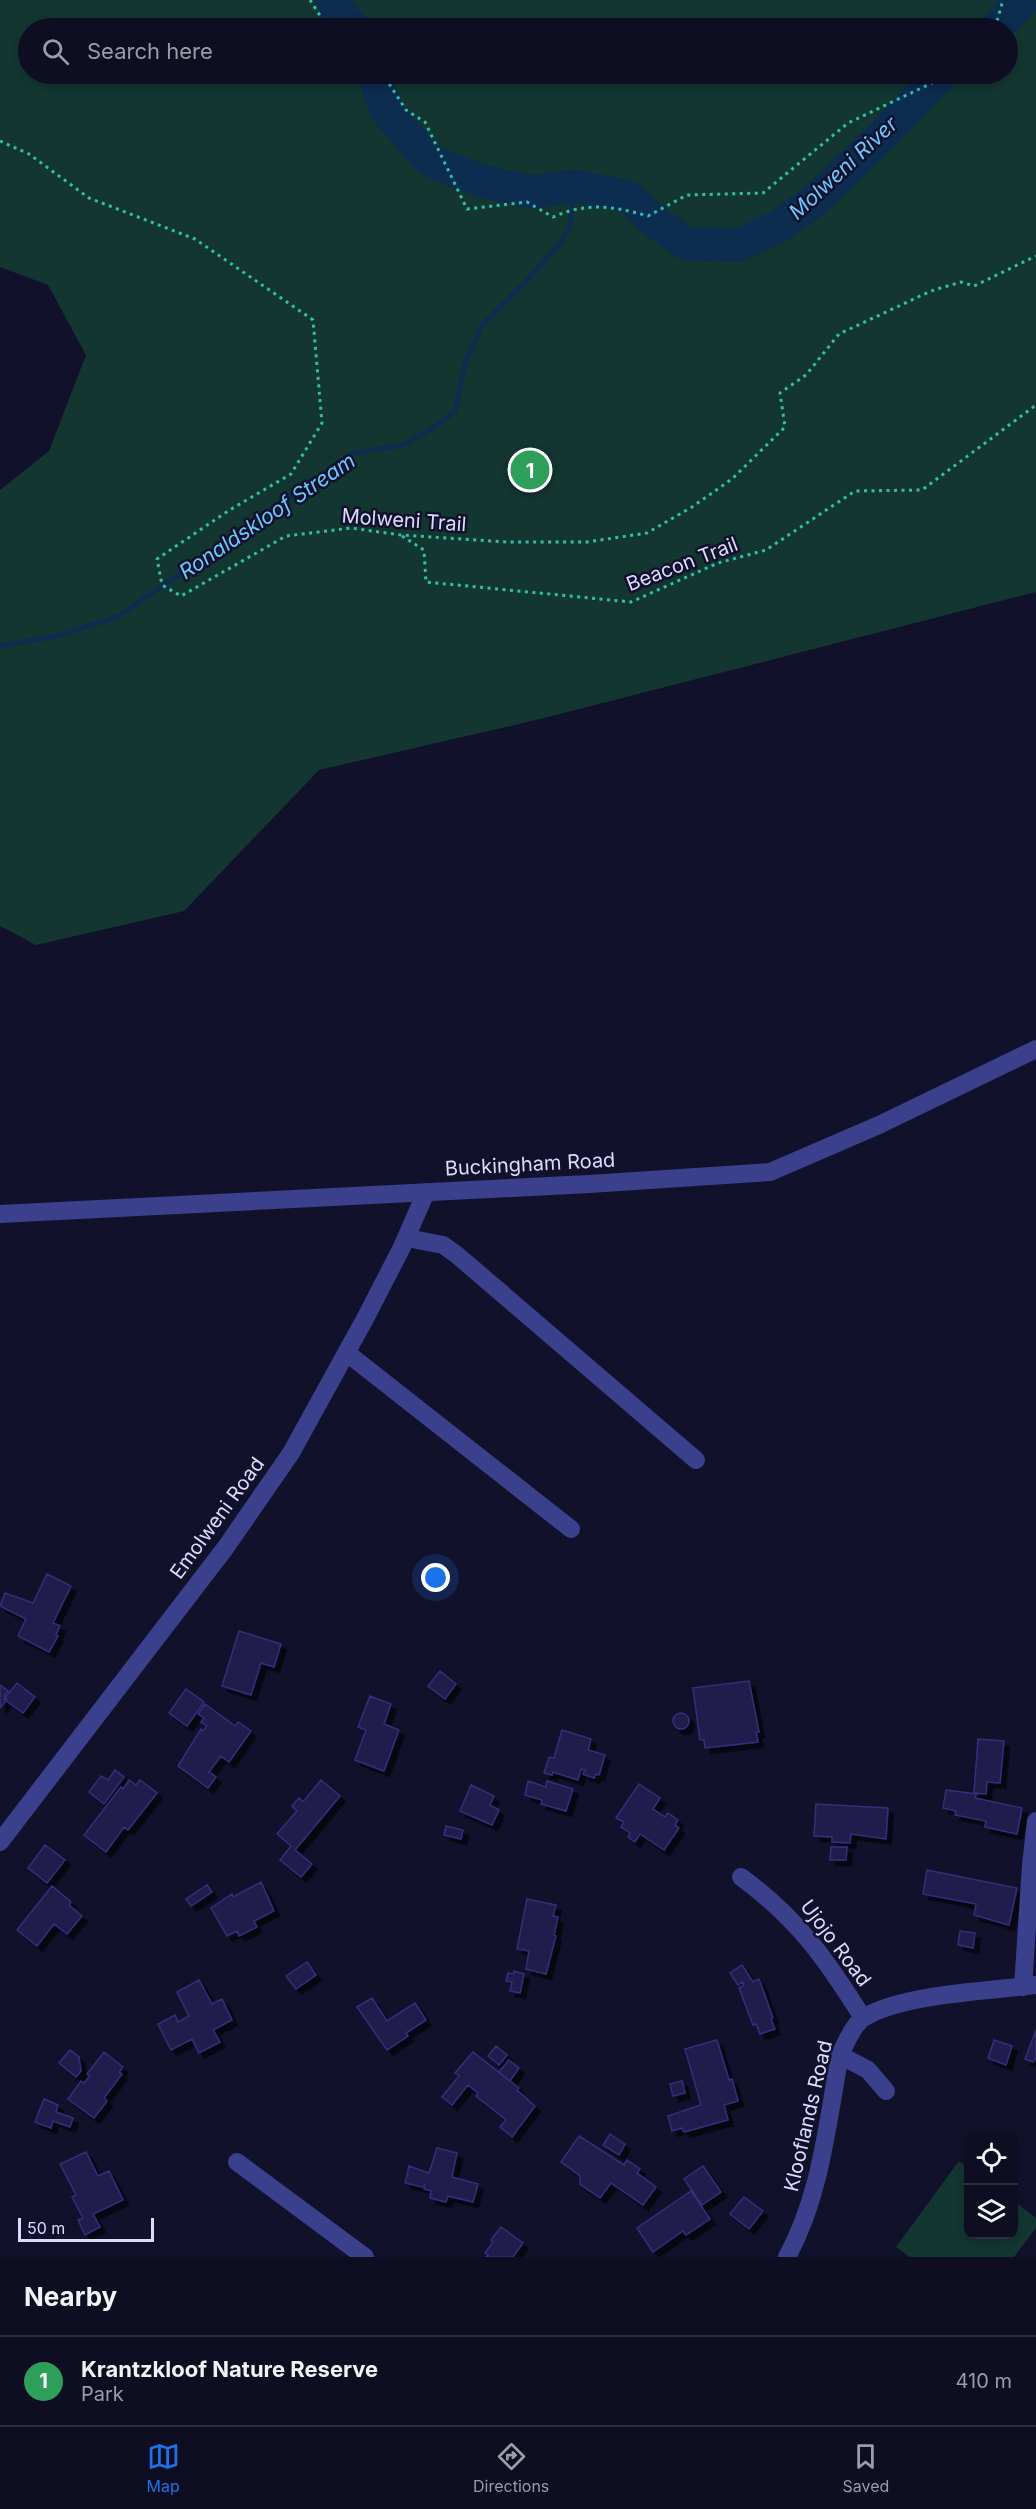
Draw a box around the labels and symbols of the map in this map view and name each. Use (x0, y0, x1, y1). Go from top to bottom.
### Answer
water label: Molweni River (784, 111, 903, 225)
water label: Ronaldskloof Stream (174, 448, 360, 584)
pin: 1 (510, 448, 550, 492)
street label: Molweni Trail (341, 504, 467, 536)
street label: Beacon Trail (623, 532, 741, 596)
street label: Buckingham Road (444, 1148, 616, 1180)
street label: Emolweni Road (165, 1452, 269, 1584)
your location (421, 1563, 450, 1592)
street label: Ujojo Road (796, 1895, 876, 1991)
street label: Klooflands Road (779, 2038, 837, 2194)
scale bar (18, 2215, 154, 2242)

